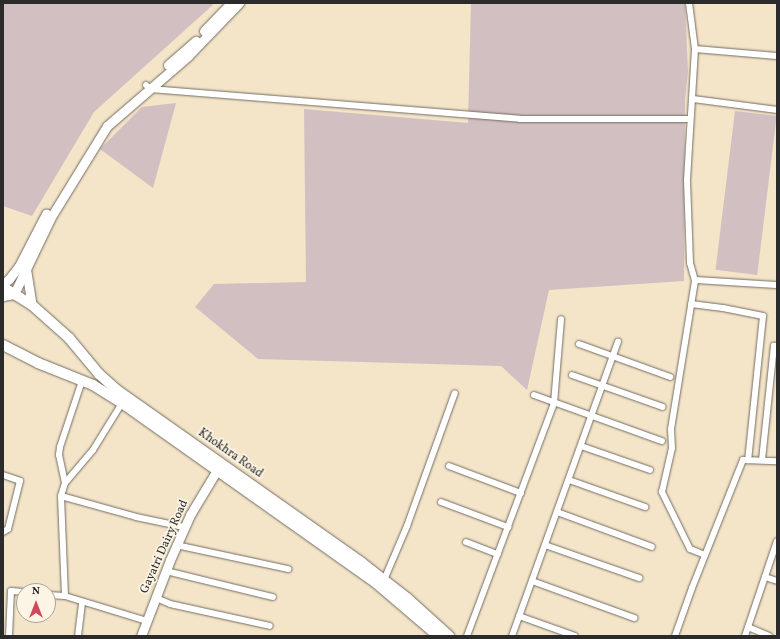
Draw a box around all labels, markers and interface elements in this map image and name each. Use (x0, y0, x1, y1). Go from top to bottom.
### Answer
street label: Khokhra Road (195, 426, 265, 482)
street label: Gayatri Dairy Road (138, 498, 192, 596)
north arrow (16, 583, 56, 623)
text: N (32, 584, 40, 599)

